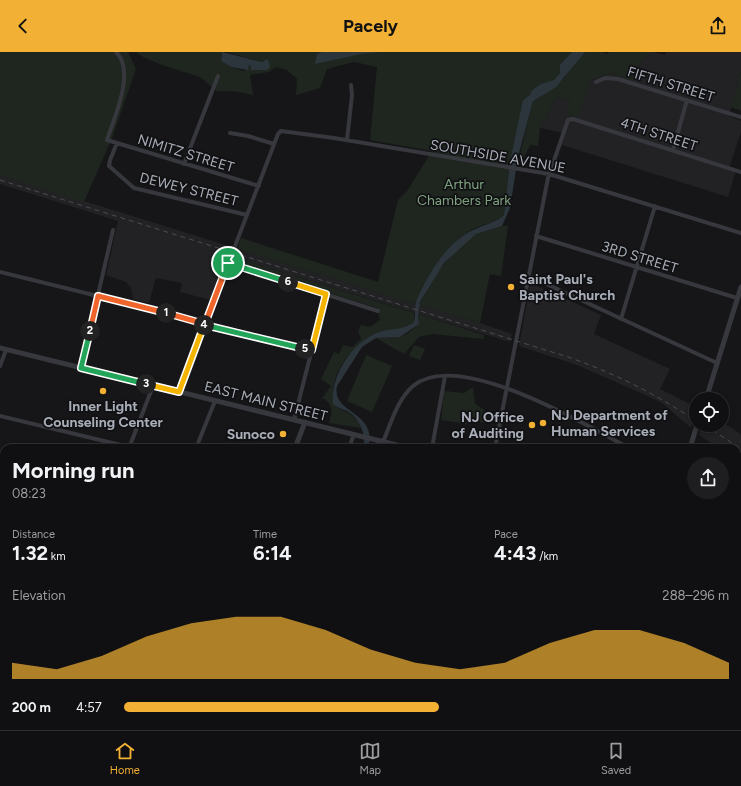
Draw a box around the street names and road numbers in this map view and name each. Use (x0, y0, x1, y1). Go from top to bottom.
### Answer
street label: FIFTH STREET (625, 63, 717, 106)
street label: 4TH STREET (618, 114, 700, 155)
street label: NIMITZ STREET (136, 131, 236, 176)
street label: SOUTHSIDE AVENUE (429, 136, 567, 177)
street label: DEWEY STREET (138, 169, 240, 210)
street label: 3RD STREET (600, 238, 680, 277)
street label: EAST MAIN STREET (203, 378, 329, 425)

